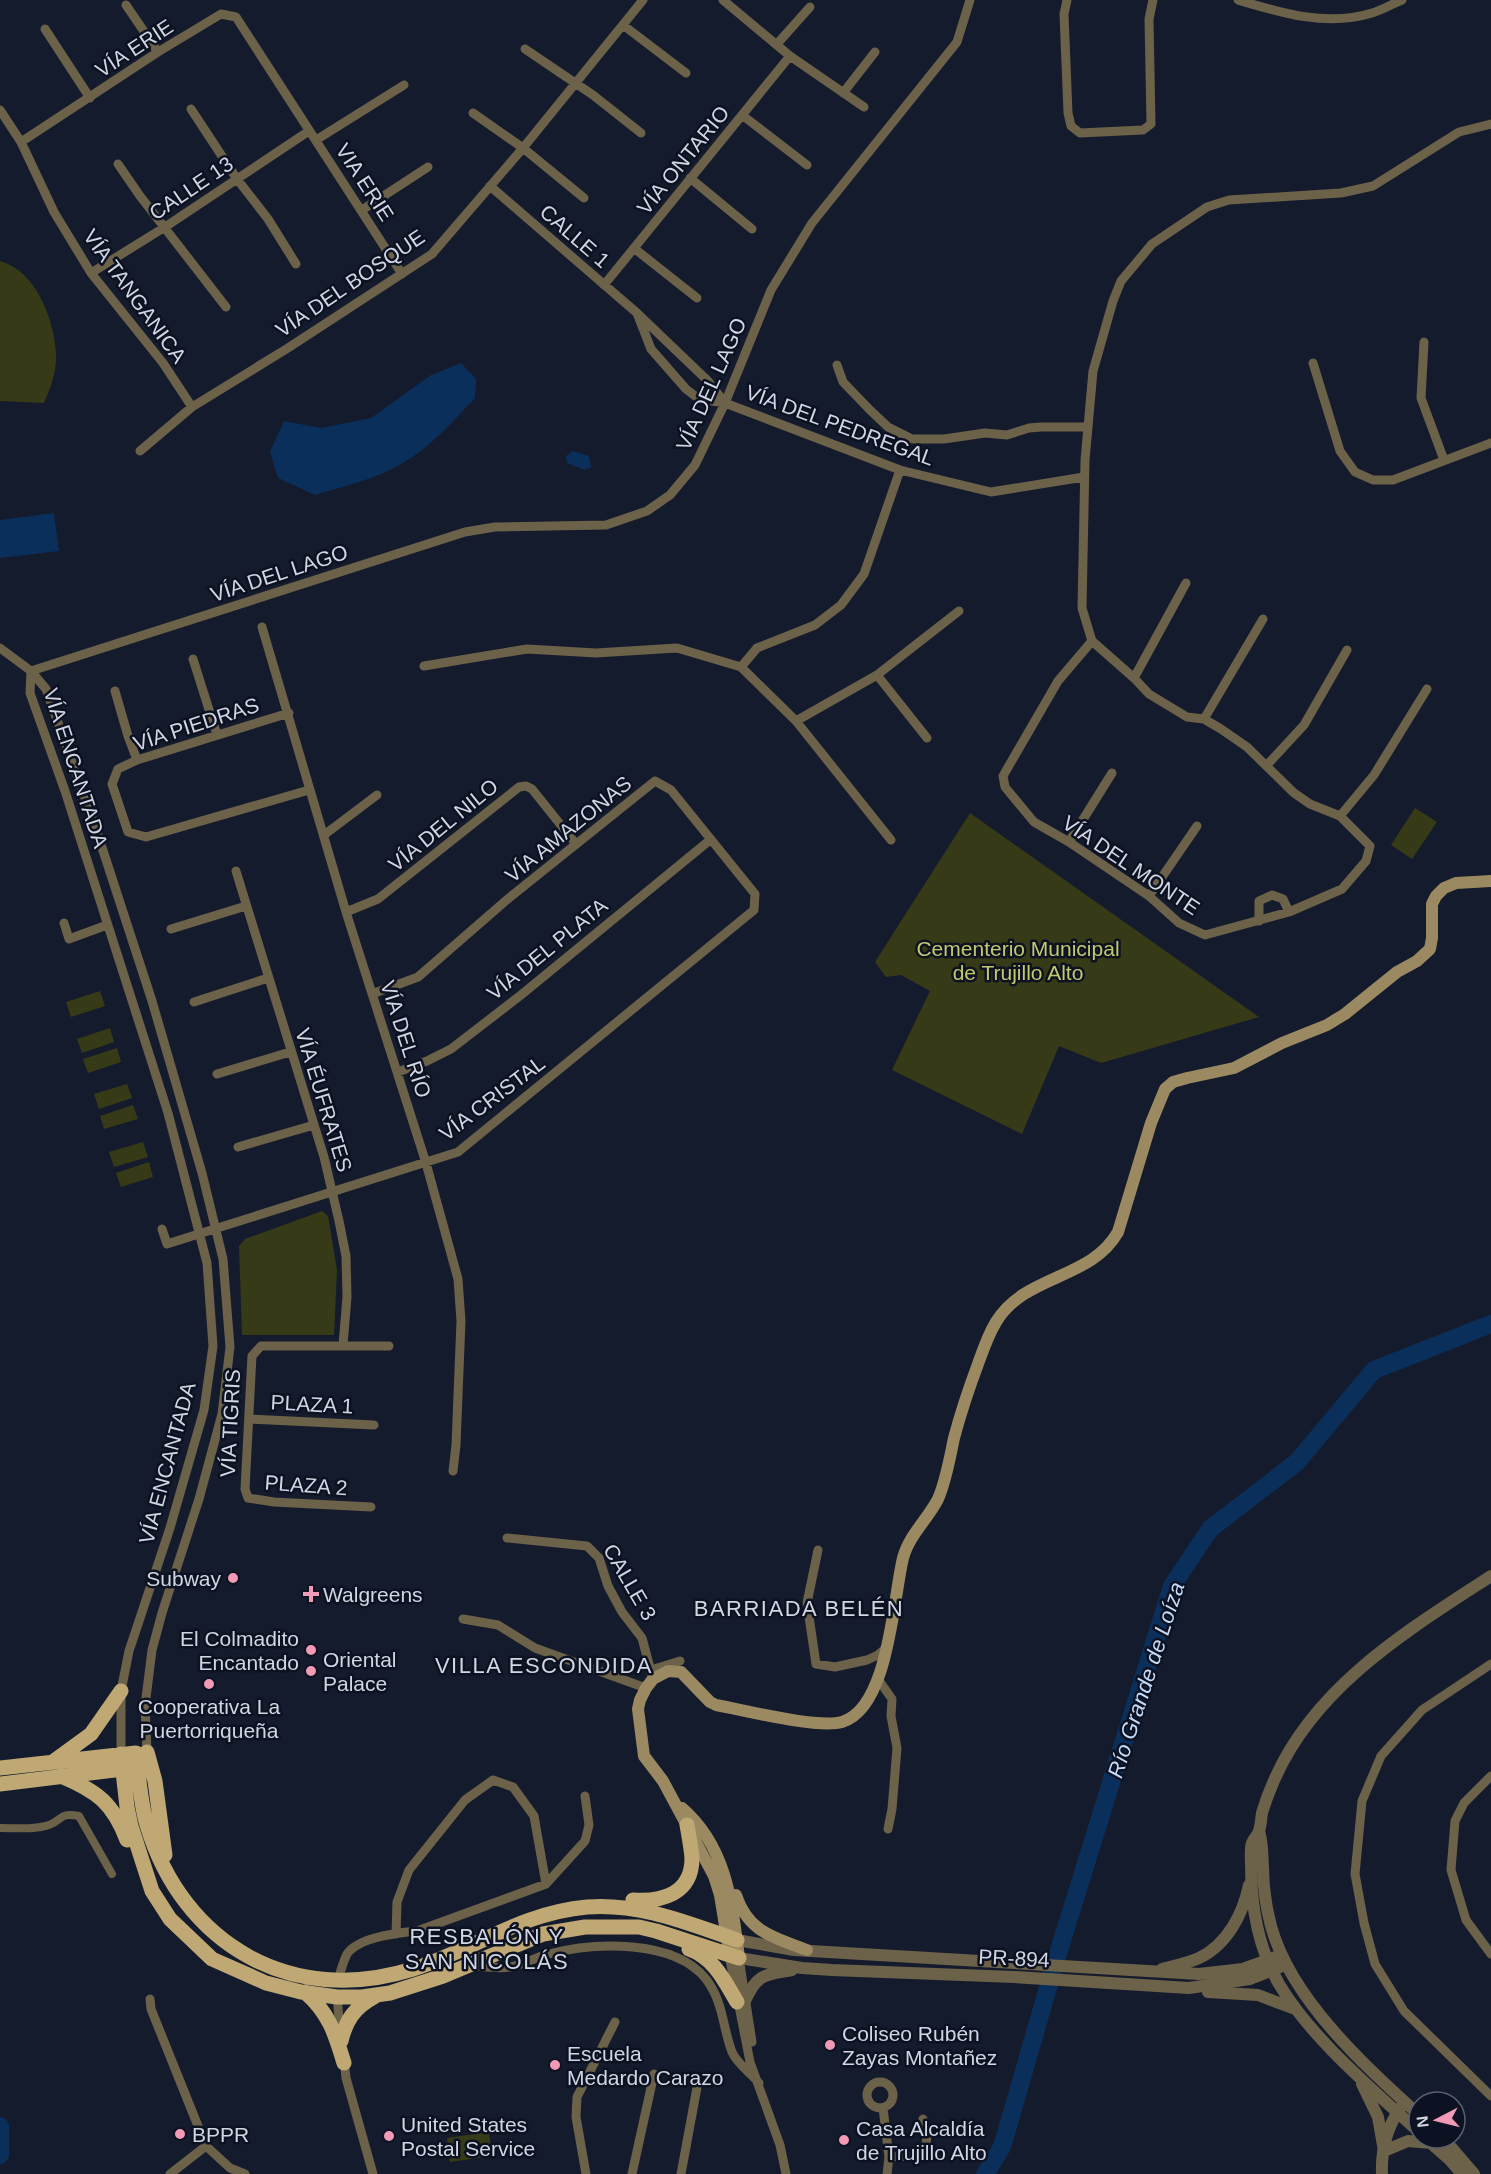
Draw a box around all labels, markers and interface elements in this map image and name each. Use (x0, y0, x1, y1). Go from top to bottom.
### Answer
street label: VÍA ERIE (91, 15, 177, 81)
street label: VÍA ONTARIO (632, 101, 734, 219)
street label: VIA ERIE (332, 139, 398, 225)
street label: CALLE 13 (145, 152, 237, 224)
street label: CALLE 1 (536, 200, 614, 272)
street label: VÍA TANGANICA (79, 225, 191, 367)
street label: VÍA DEL BOSQUE (271, 225, 429, 341)
street label: VÍA DEL LAGO (671, 314, 751, 454)
street label: VÍA DEL PEDREGAL (743, 380, 937, 470)
street label: VÍA DEL LAGO (208, 540, 350, 606)
street label: VÍA ENCANTADA (39, 685, 113, 851)
street label: VÍA PIEDRAS (130, 693, 262, 755)
street label: VÍA AMAZONAS (500, 771, 636, 887)
street label: VÍA DEL NILO (384, 774, 502, 876)
street label: VÍA DEL MONTE (1058, 811, 1204, 919)
street label: VÍA DEL PLATA (482, 894, 612, 1004)
park label: Cementerio Municipal de Trujillo Alto (916, 937, 1120, 984)
street label: VÍA DEL RÍO (376, 978, 436, 1100)
street label: VÍA ÉUFRATES (291, 1025, 357, 1175)
street label: VÍA CRISTAL (435, 1051, 549, 1145)
street label: VÍA TIGRIS (216, 1368, 244, 1478)
street label: VÍA ENCANTADA (134, 1380, 200, 1546)
street label: PLAZA 1 (270, 1390, 354, 1418)
street label: PLAZA 2 (264, 1471, 348, 1499)
street label: CALLE 3 (599, 1540, 661, 1624)
place label: Subway (146, 1567, 221, 1590)
marker: Subway (226, 1571, 240, 1585)
water label: Río Grande de Loíza (1103, 1579, 1189, 1781)
place label: Walgreens (323, 1583, 423, 1606)
marker: Walgreens (304, 1587, 318, 1601)
district label: BARRIADA BELÉN (694, 1596, 904, 1621)
place label: El Colmadito Encantado (180, 1627, 299, 1674)
marker: El Colmadito Encantado (304, 1643, 318, 1657)
place label: Oriental Palace (323, 1648, 397, 1695)
district label: VILLA ESCONDIDA (435, 1653, 653, 1678)
marker: Oriental Palace (304, 1664, 318, 1678)
marker: Cooperativa La Puertorriqueña (202, 1677, 216, 1691)
place label: Cooperativa La Puertorriqueña (138, 1695, 281, 1742)
district label: RESBALÓN Y SAN NICOLÁS (405, 1924, 569, 1974)
street label: PR-894 (978, 1945, 1050, 1971)
place label: Coliseo Rubén Zayas Montañez (842, 2022, 997, 2069)
marker: Coliseo Rubén Zayas Montañez (823, 2038, 837, 2052)
place label: Escuela Medardo Carazo (567, 2042, 723, 2089)
marker: Escuela Medardo Carazo (548, 2058, 562, 2072)
north arrow (1407, 2090, 1467, 2150)
place label: United States Postal Service (401, 2113, 535, 2160)
text: N (1413, 2115, 1432, 2129)
place label: Casa Alcaldía de Trujillo Alto (856, 2117, 987, 2164)
place label: BPPR (192, 2123, 249, 2146)
marker: BPPR (173, 2127, 187, 2141)
marker: United States Postal Service (382, 2129, 396, 2143)
marker: Casa Alcaldía de Trujillo Alto (837, 2133, 851, 2147)

